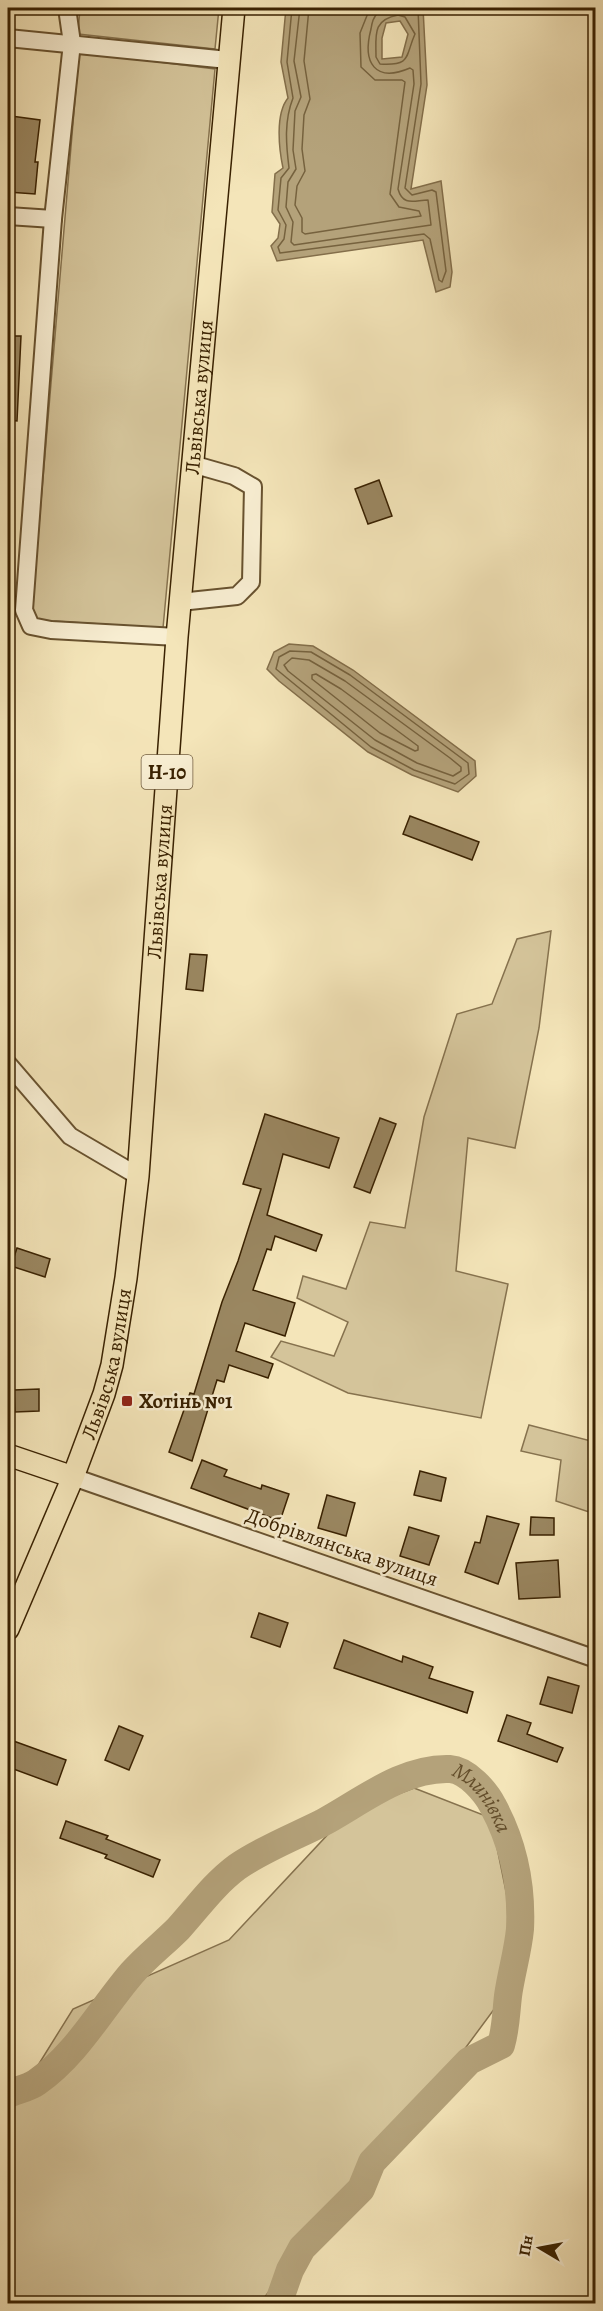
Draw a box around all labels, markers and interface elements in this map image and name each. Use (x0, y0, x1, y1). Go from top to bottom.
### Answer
street label: Львівська вулиця (178, 319, 220, 476)
road number: Н-10 (142, 755, 192, 789)
street label: Львівська вулиця (140, 803, 179, 960)
street label: Львівська вулиця (74, 1286, 138, 1443)
place label: Хотінь №1 (139, 1387, 233, 1415)
marker: Хотінь №1 (120, 1394, 134, 1408)
street label: Добрівлянська вулиця (242, 1501, 442, 1593)
water label: Млинівка (447, 1755, 519, 1837)
north arrow (510, 2218, 570, 2278)
text: Пн (514, 2233, 539, 2258)

